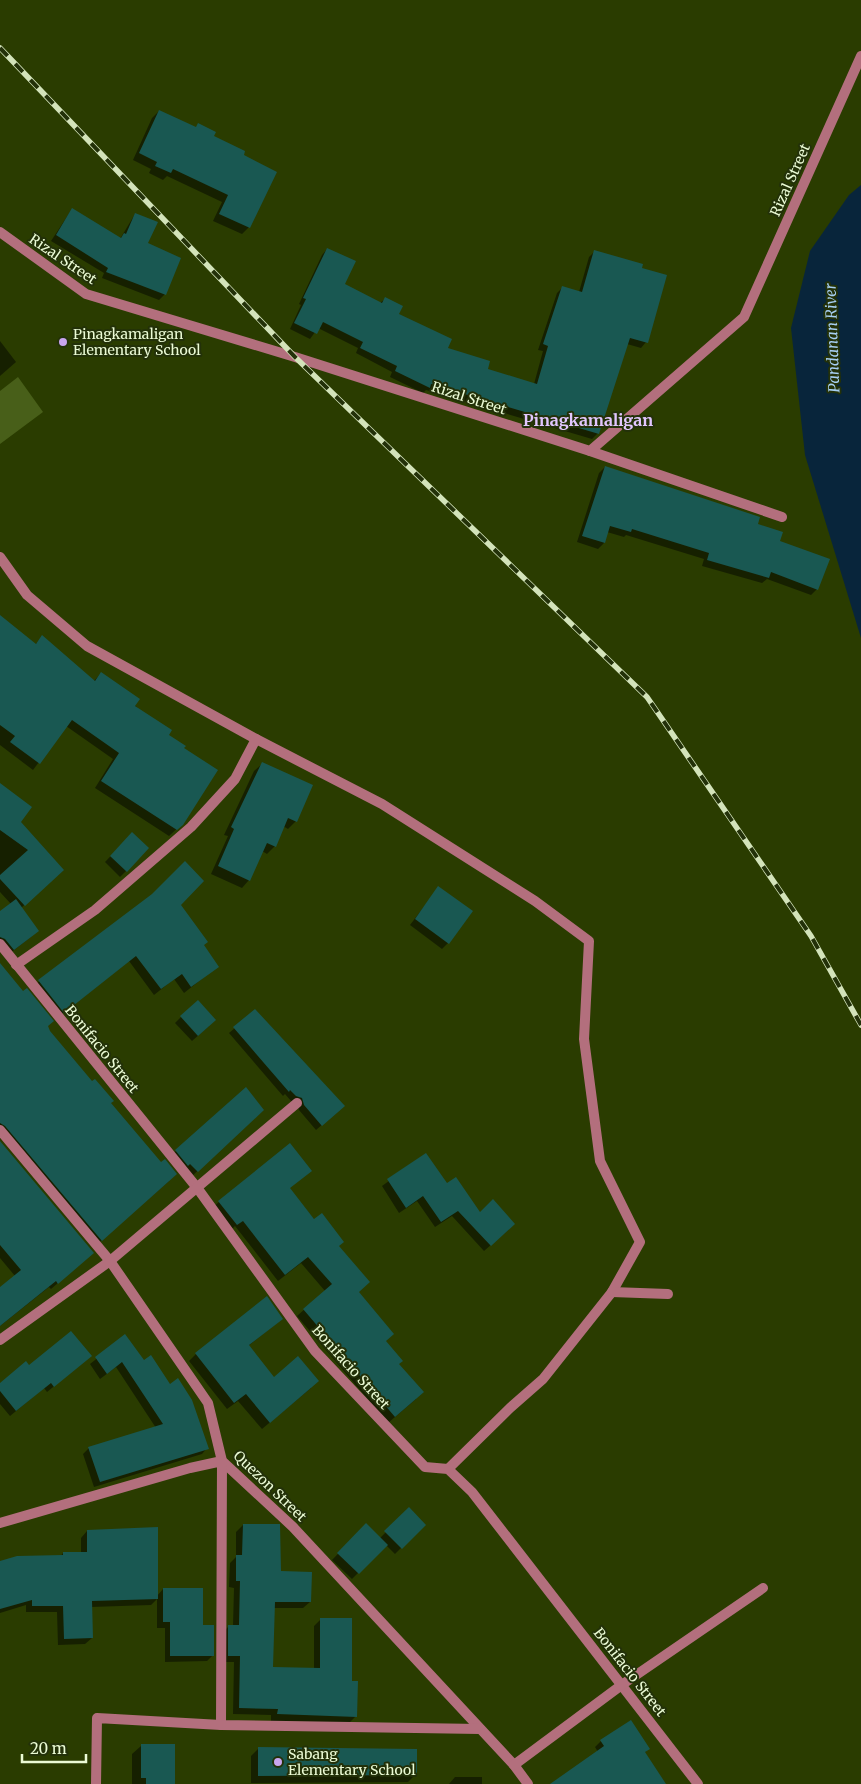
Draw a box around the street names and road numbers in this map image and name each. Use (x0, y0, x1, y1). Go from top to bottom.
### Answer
street label: Rizal Street (766, 140, 814, 219)
street label: Rizal Street (26, 230, 101, 288)
street label: Rizal Street (429, 377, 509, 419)
street label: Bonifacio Street (61, 1002, 143, 1097)
street label: Bonifacio Street (308, 1321, 394, 1413)
street label: Quezon Street (230, 1447, 311, 1526)
street label: Bonifacio Street (590, 1624, 671, 1720)

